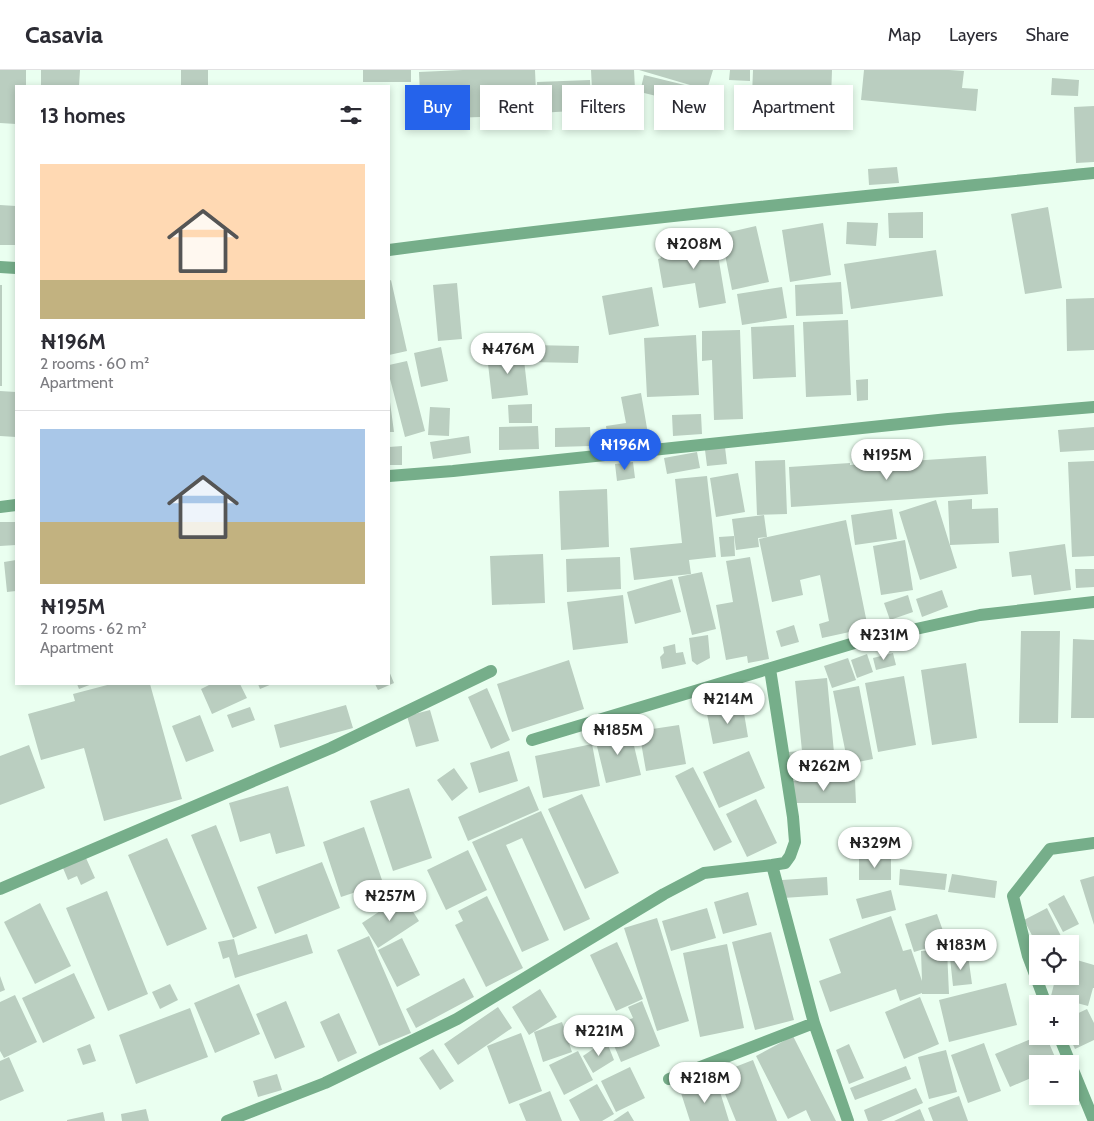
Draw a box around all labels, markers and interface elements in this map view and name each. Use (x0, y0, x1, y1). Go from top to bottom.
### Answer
text: Casavia (25, 20, 103, 49)
text: Map (888, 24, 921, 46)
text: Layers (949, 24, 998, 46)
text: Share (1026, 24, 1069, 46)
chip: Buy (405, 85, 470, 130)
chip: Rent (480, 85, 552, 130)
chip: Filters (562, 85, 644, 130)
chip: New (654, 85, 724, 130)
chip: Apartment (734, 85, 853, 130)
icon: filters (337, 101, 365, 129)
text: 13 homes (40, 103, 125, 128)
icon: home (158, 196, 248, 286)
pin: ₦208M (659, 228, 729, 270)
text: ₦208M (666, 234, 722, 253)
text: ₦196M (40, 329, 106, 354)
pin: ₦476M (473, 332, 543, 375)
text: ₦476M (482, 339, 534, 358)
text: 2 rooms · 60 m² (40, 354, 149, 373)
text: Apartment (40, 373, 113, 392)
pin: ₦196M (590, 428, 660, 471)
text: ₦196M (600, 435, 650, 454)
pin: ₦195M (852, 438, 922, 481)
text: ₦195M (862, 445, 912, 464)
icon: home (158, 462, 248, 552)
text: ₦195M (40, 594, 105, 619)
pin: ₦231M (849, 618, 919, 661)
text: 2 rooms · 62 m² (40, 619, 147, 638)
text: ₦231M (859, 625, 909, 644)
text: Apartment (40, 638, 113, 657)
pin: ₦214M (693, 682, 763, 725)
text: ₦214M (703, 689, 753, 708)
pin: ₦185M (583, 714, 653, 756)
text: ₦185M (593, 720, 643, 739)
pin: ₦262M (789, 750, 859, 792)
text: ₦262M (798, 756, 850, 775)
pin: ₦329M (840, 826, 910, 869)
text: ₦329M (849, 833, 901, 852)
pin: ₦257M (355, 880, 425, 922)
text: ₦257M (364, 886, 416, 905)
pin: ₦183M (926, 928, 996, 971)
text: ₦183M (936, 935, 986, 954)
map controls (1029, 935, 1079, 1105)
button: locate (1029, 935, 1079, 985)
button: + (1029, 995, 1079, 1045)
pin: ₦221M (564, 1014, 634, 1057)
text: ₦221M (574, 1021, 624, 1040)
button: − (1029, 1055, 1079, 1105)
pin: ₦218M (670, 1062, 740, 1104)
text: ₦218M (680, 1068, 730, 1087)

